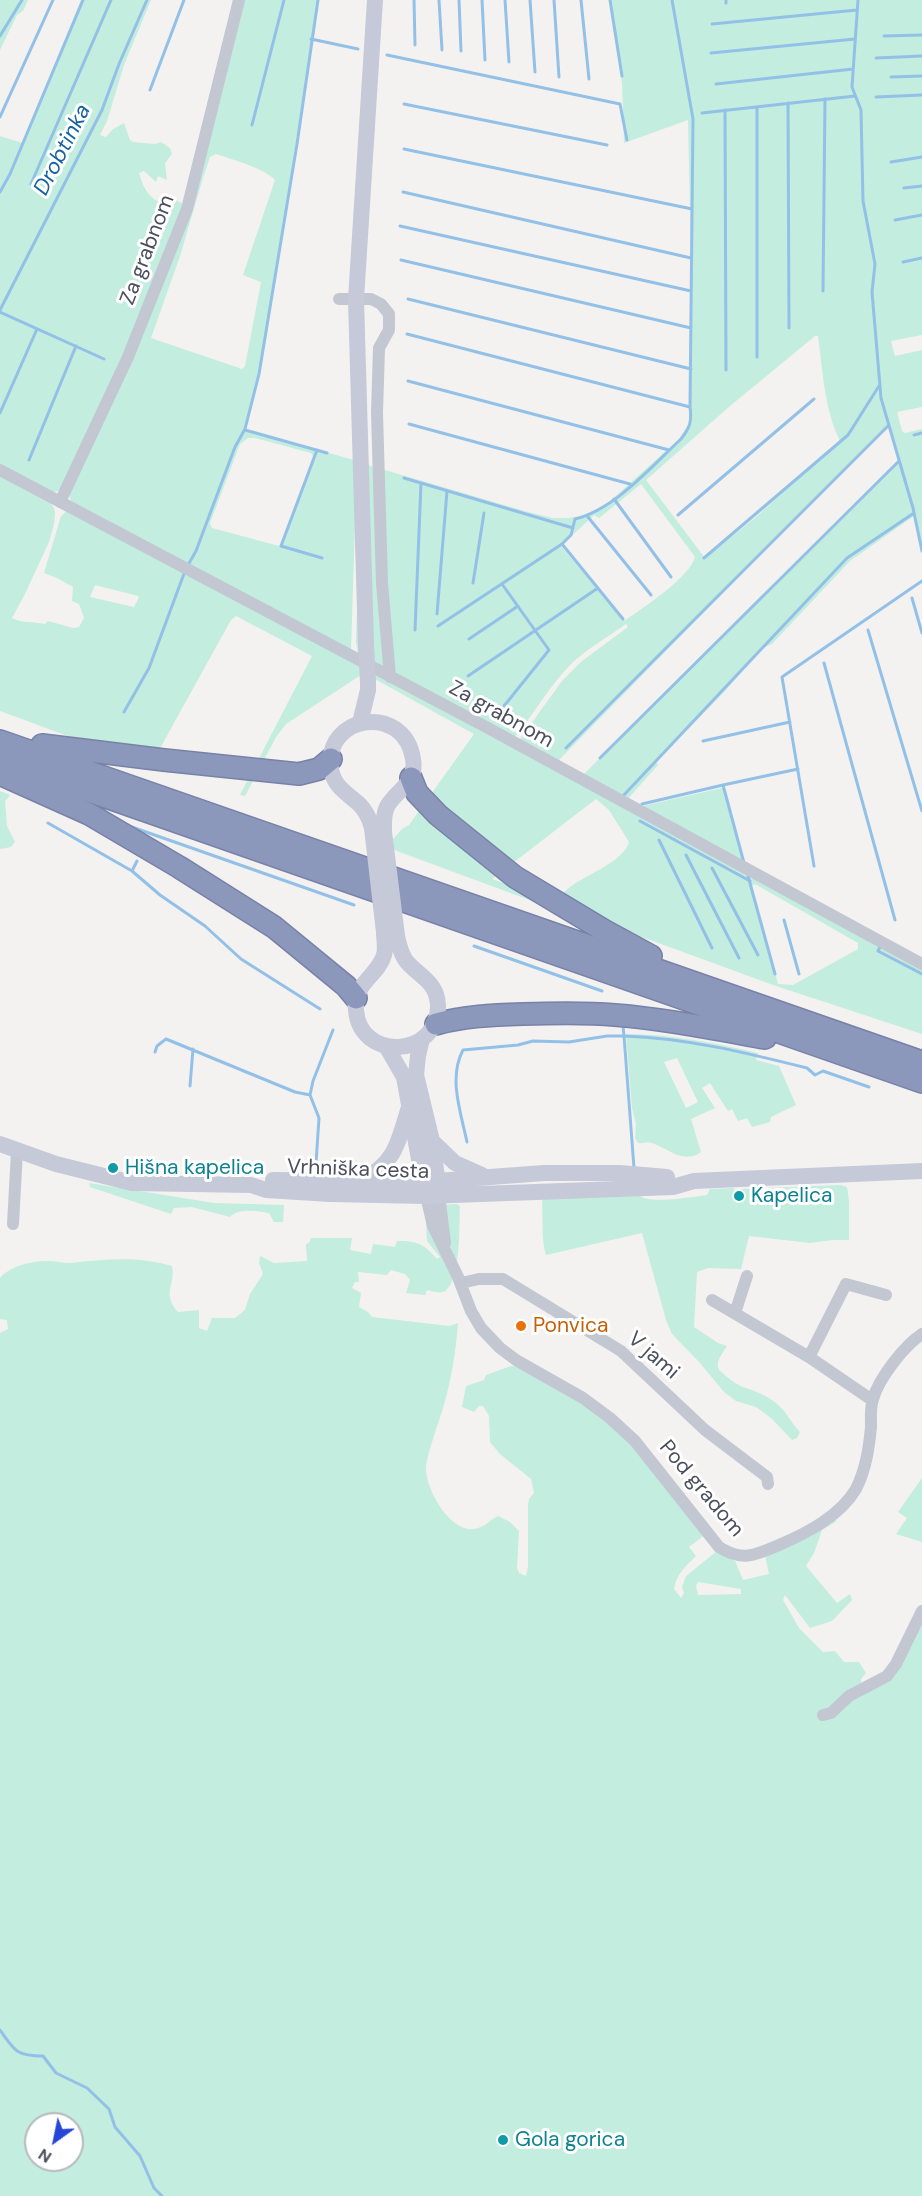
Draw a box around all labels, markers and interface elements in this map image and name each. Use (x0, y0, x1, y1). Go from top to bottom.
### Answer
water label: Drobtinka (29, 100, 97, 200)
street label: Za grabnom (116, 192, 180, 308)
street label: Za grabnom (444, 676, 558, 754)
place label: Hišna kapelica (125, 1155, 264, 1181)
street label: Vrhniška cesta (287, 1155, 429, 1185)
marker: Hišna kapelica (106, 1161, 120, 1175)
place label: Kapelica (751, 1183, 832, 1209)
marker: Kapelica (732, 1189, 746, 1203)
place label: Ponvica (533, 1313, 608, 1339)
marker: Ponvica (514, 1319, 528, 1333)
street label: V jami (622, 1327, 684, 1385)
street label: Pod gradom (653, 1436, 749, 1542)
north arrow (24, 2112, 84, 2172)
place label: Gola gorica (515, 2127, 625, 2153)
marker: Gola gorica (496, 2133, 510, 2147)
text: N (34, 2144, 56, 2168)

